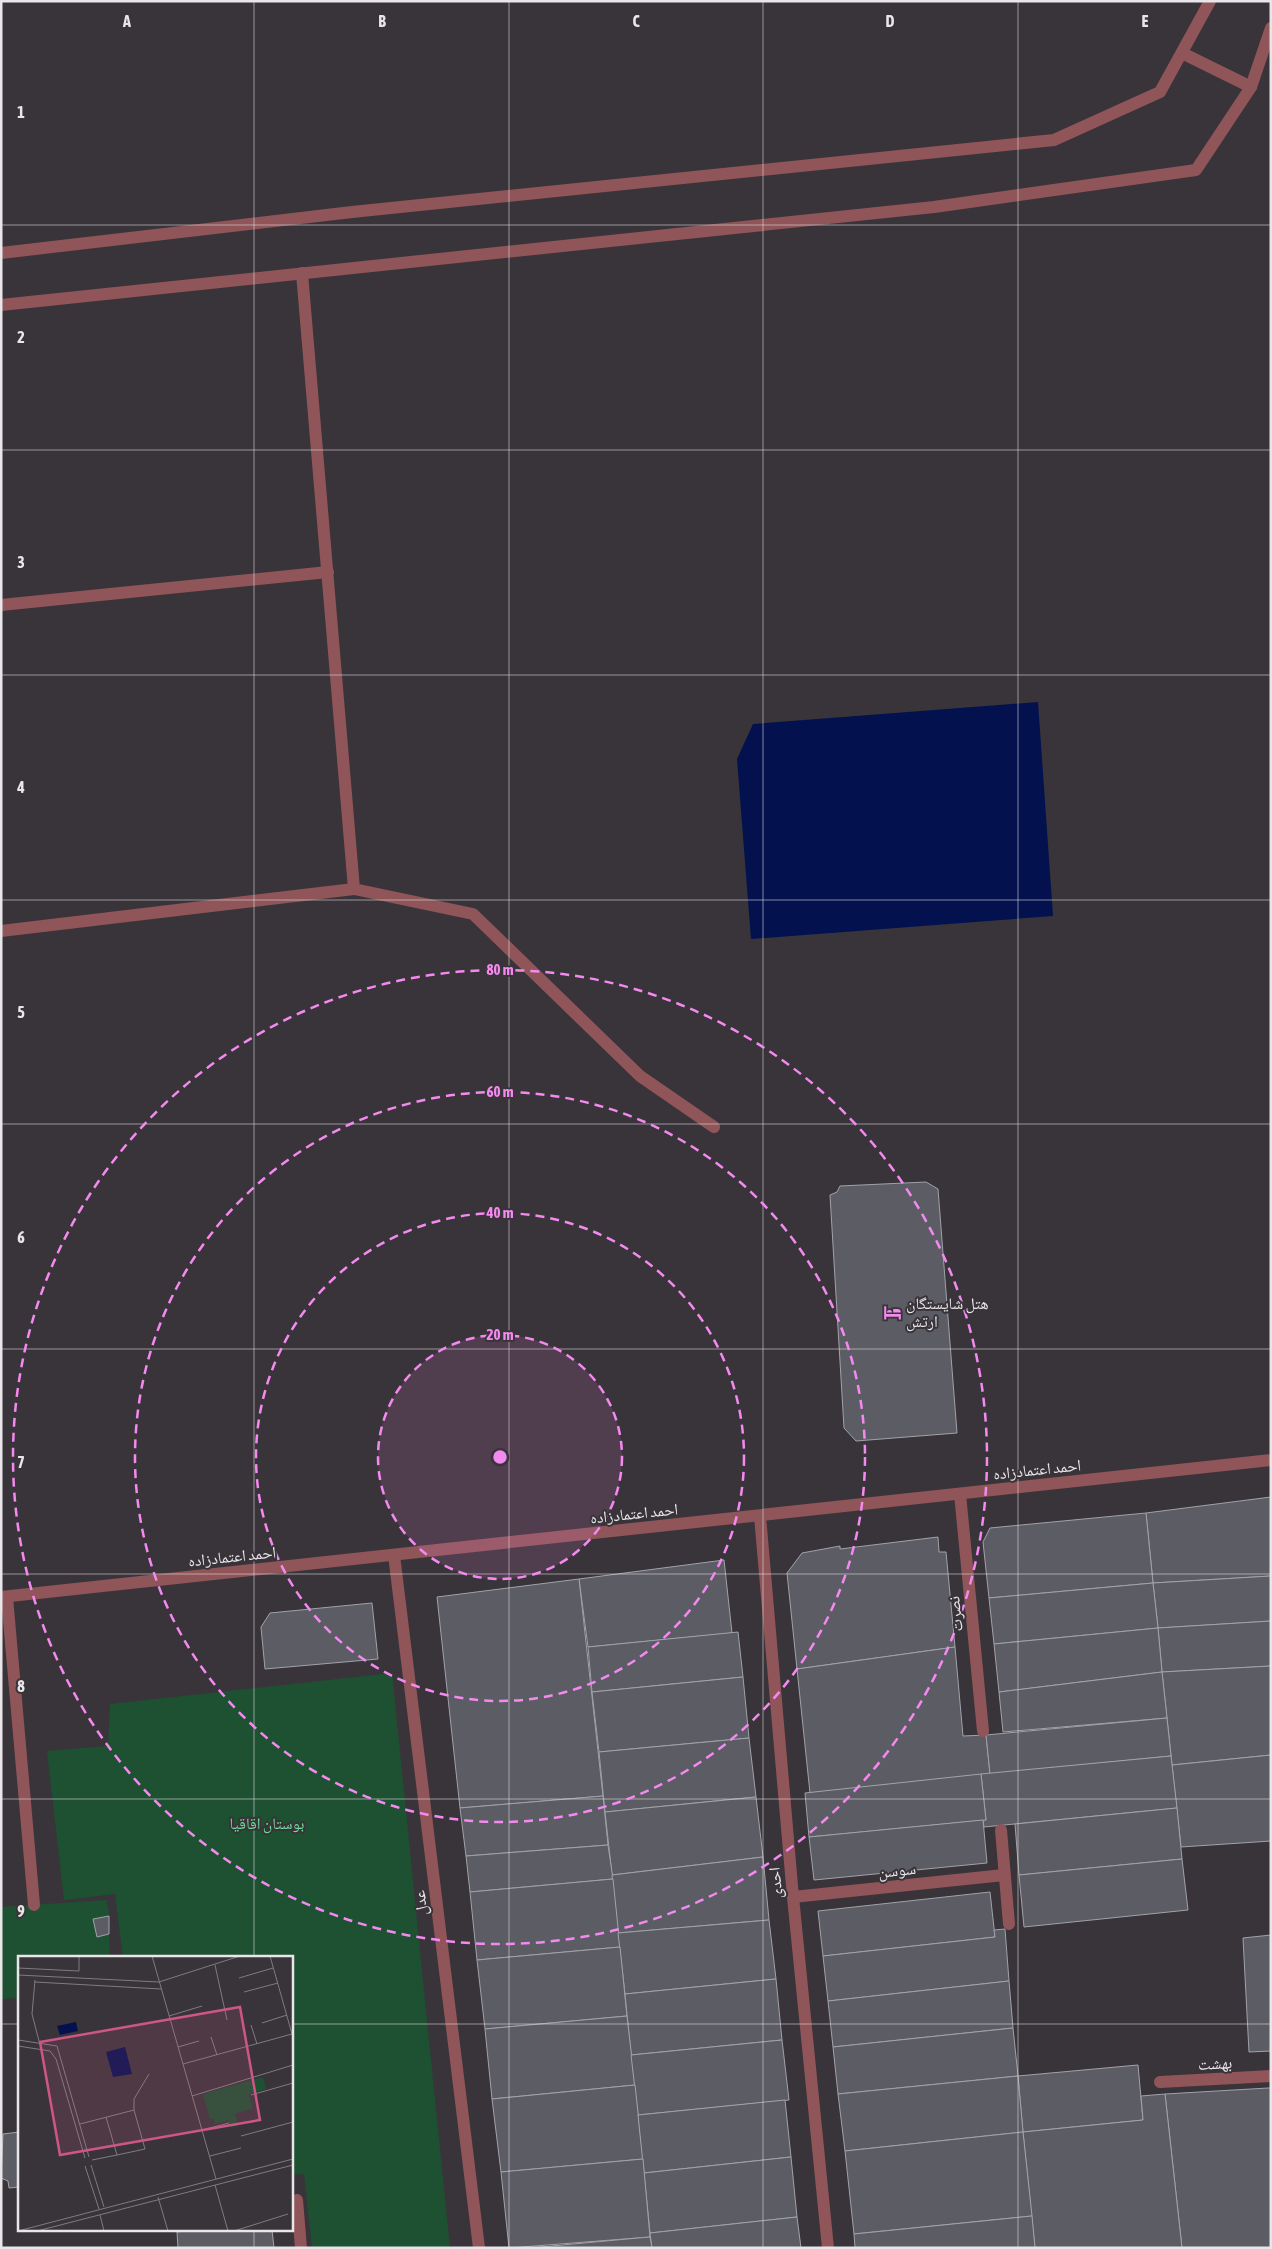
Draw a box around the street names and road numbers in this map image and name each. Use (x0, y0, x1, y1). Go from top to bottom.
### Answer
street label: احمد اعتمادزاده (992, 1455, 1082, 1484)
street label: احمد اعتمادزاده (589, 1499, 679, 1528)
street label: احمد اعتمادزاده (187, 1542, 277, 1571)
street label: نصرت (944, 1595, 967, 1633)
street label: سوسن (877, 1859, 917, 1883)
street label: احدی (765, 1866, 787, 1899)
street label: عدل (410, 1889, 432, 1917)
street label: بهشت (1197, 2053, 1233, 2074)

